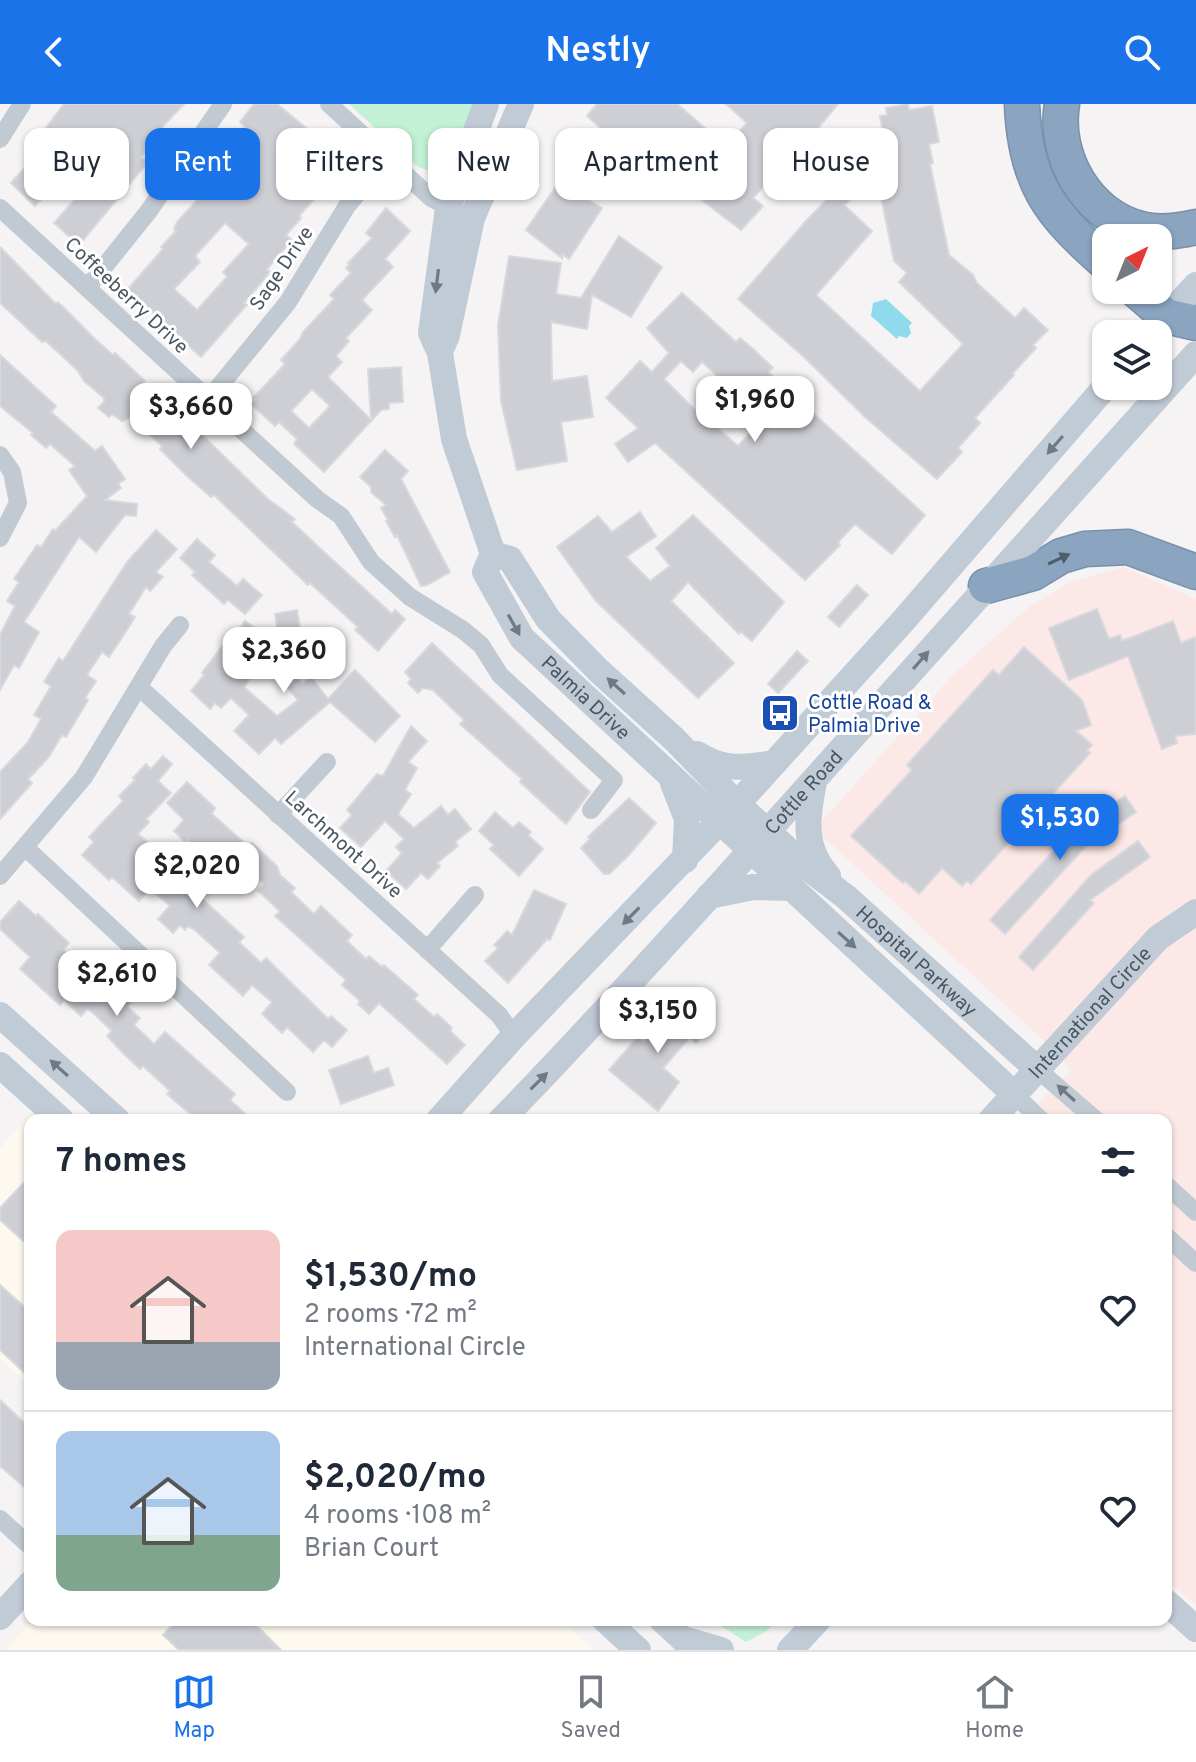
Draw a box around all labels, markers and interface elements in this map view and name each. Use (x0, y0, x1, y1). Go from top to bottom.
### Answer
text: Nestly (545, 29, 651, 75)
icon: back (32, 30, 76, 74)
icon: search (1120, 30, 1164, 74)
chip: Buy (24, 128, 129, 200)
chip: Rent (145, 128, 260, 200)
chip: Filters (276, 128, 412, 200)
chip: New (428, 128, 539, 200)
chip: Apartment (555, 128, 747, 200)
chip: House (763, 128, 898, 200)
street label: Sage Drive (245, 222, 321, 317)
north arrow (1092, 224, 1172, 304)
map controls (1092, 224, 1172, 400)
street label: Coffeeberry Drive (58, 232, 193, 361)
one-way arrow (431, 269, 444, 294)
button: layers (1092, 320, 1172, 400)
pin: $1,960 (690, 376, 820, 444)
pin: $3,660 (126, 383, 256, 451)
text: $1,960 (714, 385, 796, 418)
text: $3,660 (148, 392, 234, 425)
one-way arrow (1047, 434, 1064, 454)
one-way arrow (1047, 552, 1070, 566)
one-way arrow (507, 614, 521, 636)
pin: $2,360 (219, 627, 349, 695)
text: $2,360 (241, 636, 327, 669)
street label: Palmia Drive (534, 651, 635, 747)
one-way arrow (912, 651, 929, 671)
one-way arrow (607, 678, 626, 696)
place label: Cottle Road & Palmia Drive (808, 691, 932, 740)
bus stop icon: Cottle Road & Palmia Drive (759, 692, 801, 734)
street label: Cottle Road (760, 745, 850, 841)
street label: Larchmont Drive (278, 786, 407, 905)
pin: $1,530 (995, 794, 1125, 862)
text: $1,530 (1020, 803, 1101, 836)
pin: $2,020 (132, 842, 262, 910)
text: $2,020 (153, 851, 241, 884)
street label: Hospital Parkway (849, 901, 982, 1024)
one-way arrow (622, 906, 640, 925)
one-way arrow (838, 931, 857, 949)
street label: International Circle (1024, 942, 1158, 1085)
pin: $2,610 (52, 950, 182, 1018)
text: $2,610 (76, 959, 158, 992)
pin: $3,150 (593, 987, 723, 1055)
text: $3,150 (618, 996, 698, 1029)
one-way arrow (49, 1059, 68, 1077)
one-way arrow (529, 1072, 548, 1091)
one-way arrow (1056, 1085, 1076, 1102)
icon: filters (1096, 1140, 1140, 1184)
text: 7 homes (56, 1141, 187, 1184)
text: $1,530/mo (304, 1256, 477, 1299)
icon: home (120, 1262, 216, 1358)
icon: heart (1096, 1288, 1140, 1332)
text: 2 rooms · 72 m² (304, 1299, 477, 1332)
text: International Circle (304, 1332, 526, 1365)
text: $2,020/mo (304, 1457, 486, 1500)
icon: home (120, 1463, 216, 1559)
icon: heart (1096, 1489, 1140, 1533)
text: 4 rooms · 108 m² (304, 1500, 491, 1533)
text: Brian Court (304, 1533, 439, 1566)
tab: Map (172, 1670, 216, 1745)
tab: Saved (561, 1670, 621, 1745)
tab: Home (965, 1670, 1024, 1745)

